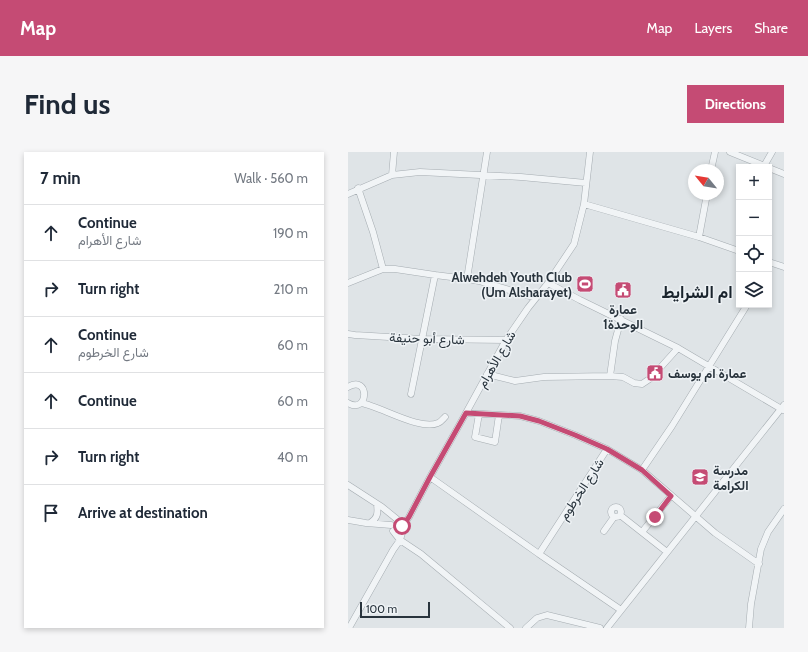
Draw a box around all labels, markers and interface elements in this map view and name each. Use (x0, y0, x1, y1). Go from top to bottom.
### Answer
text: Map (20, 17, 56, 40)
text: Map (647, 19, 672, 37)
text: Layers (694, 19, 732, 37)
text: Share (754, 19, 788, 37)
button: Directions (687, 85, 784, 123)
text: Find us (24, 87, 110, 121)
north arrow (688, 164, 724, 200)
map controls (736, 164, 772, 308)
button: + (736, 164, 772, 200)
text: 7 min (40, 168, 81, 188)
text: Walk · 560 m (234, 170, 308, 186)
button: − (736, 200, 772, 236)
text: Continue (78, 214, 137, 232)
icon: ahead (40, 222, 62, 244)
text: 190 m (273, 225, 308, 241)
text: شارع الأهرام (78, 232, 141, 248)
button: locate (736, 236, 772, 272)
place label: Alwehdeh Youth Club (Um Alsharayet) (451, 269, 573, 300)
button: layers (736, 272, 772, 308)
sports icon: Alwehdeh Youth Club (Um Alsharayet) (575, 274, 595, 294)
icon: right (40, 278, 62, 300)
text: Turn right (78, 280, 139, 298)
public building icon: عمارة الوحدة1 (613, 280, 633, 300)
text: 210 m (274, 281, 308, 297)
district label: ام الشرايط (661, 282, 733, 303)
place label: عمارة الوحدة1 (603, 301, 643, 333)
text: Continue (78, 326, 137, 344)
street label: شارع الأهرام (473, 328, 521, 391)
street label: شارع أبو حنيفة (389, 329, 465, 349)
icon: ahead (40, 334, 62, 356)
text: 60 m (277, 337, 308, 353)
text: شارع الخرطوم (78, 344, 149, 360)
public building icon: عمارة ام يوسف (645, 363, 665, 383)
place label: عمارة ام يوسف (668, 365, 747, 382)
icon: ahead (40, 390, 62, 412)
text: Continue (78, 392, 137, 410)
text: 60 m (277, 393, 308, 409)
icon: right (40, 446, 62, 468)
text: Turn right (78, 448, 139, 466)
text: 40 m (277, 449, 308, 465)
street label: شارع الخرطوم (555, 455, 609, 524)
place label: مدرسة الكرامة (713, 462, 749, 494)
school or university icon: مدرسة الكرامة (690, 467, 710, 487)
icon: arrive (40, 502, 62, 524)
text: Arrive at destination (78, 504, 208, 522)
route end (646, 508, 664, 526)
route start (393, 517, 411, 535)
scale bar (360, 600, 430, 619)
text: 100 m (366, 602, 397, 616)

